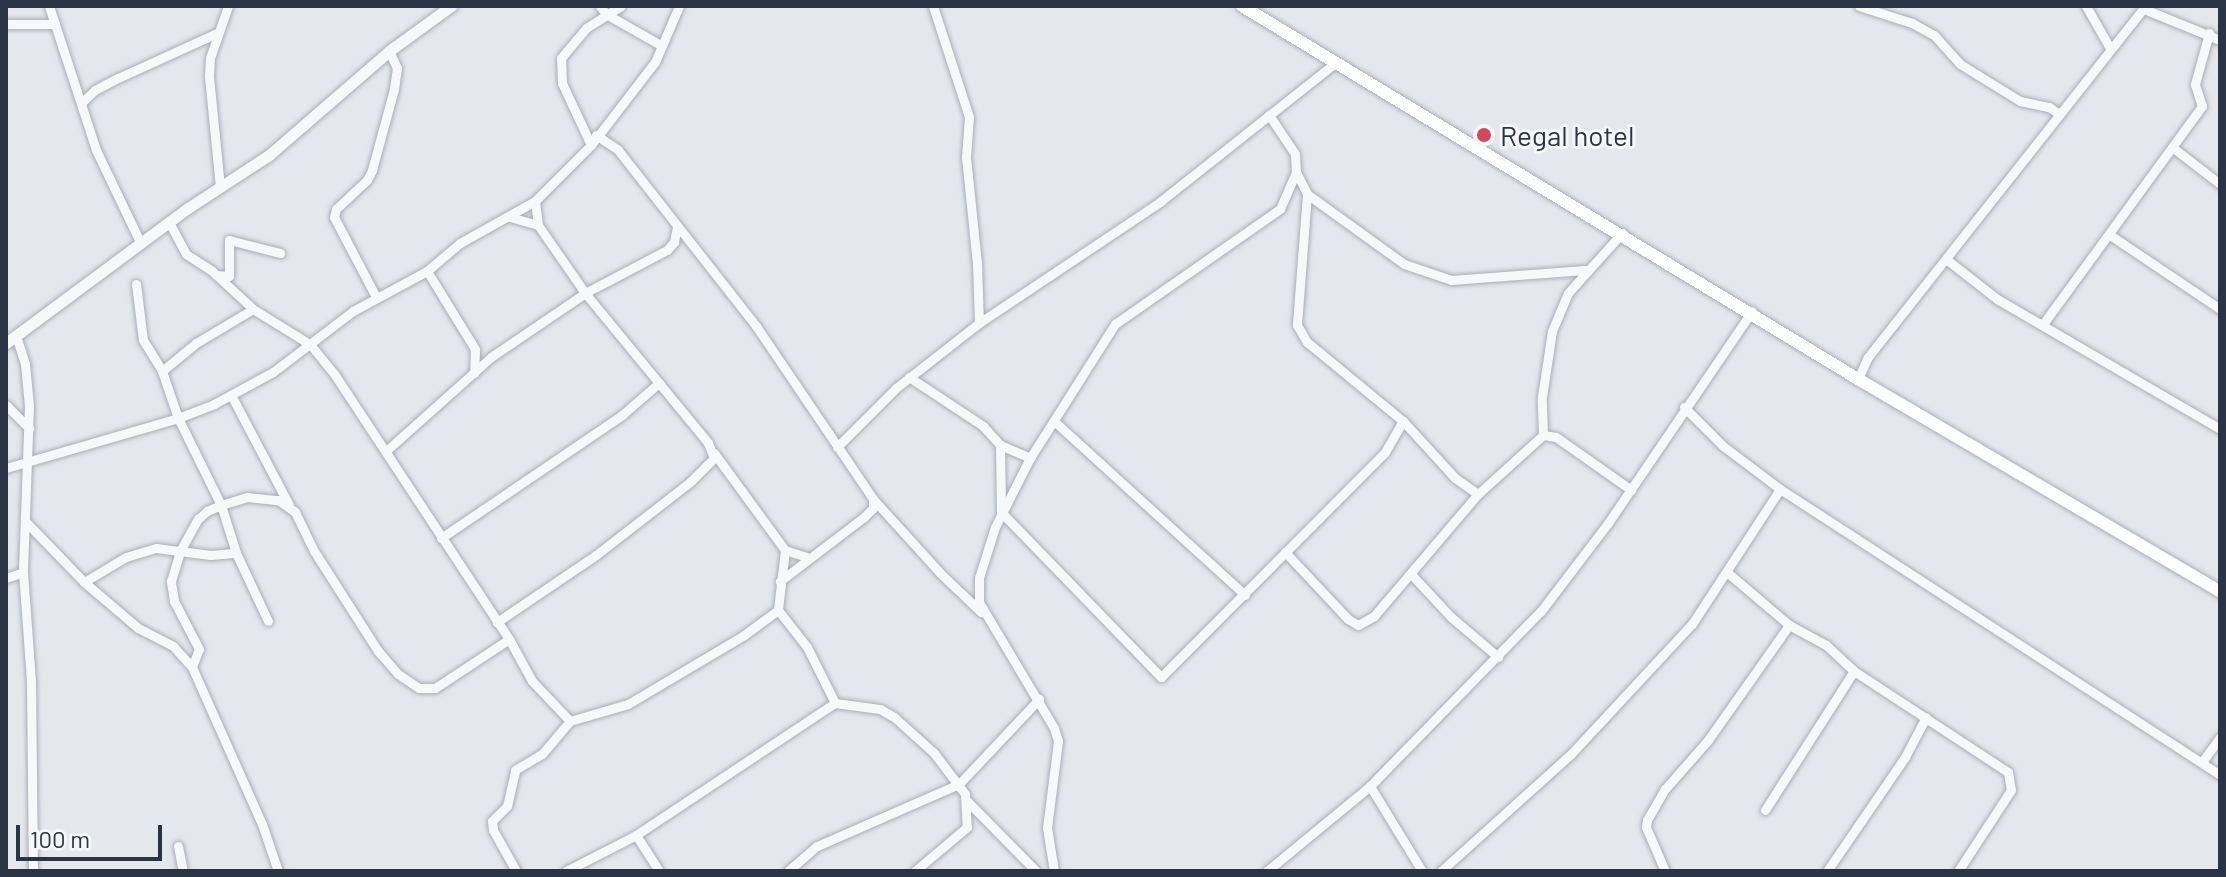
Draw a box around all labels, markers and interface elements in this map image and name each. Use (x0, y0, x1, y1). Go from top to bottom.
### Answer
place label: Regal hotel (1500, 118, 1634, 152)
marker: Regal hotel (1475, 126, 1493, 144)
scale bar (20, 809, 166, 859)
text: 100 m (30, 824, 90, 853)

